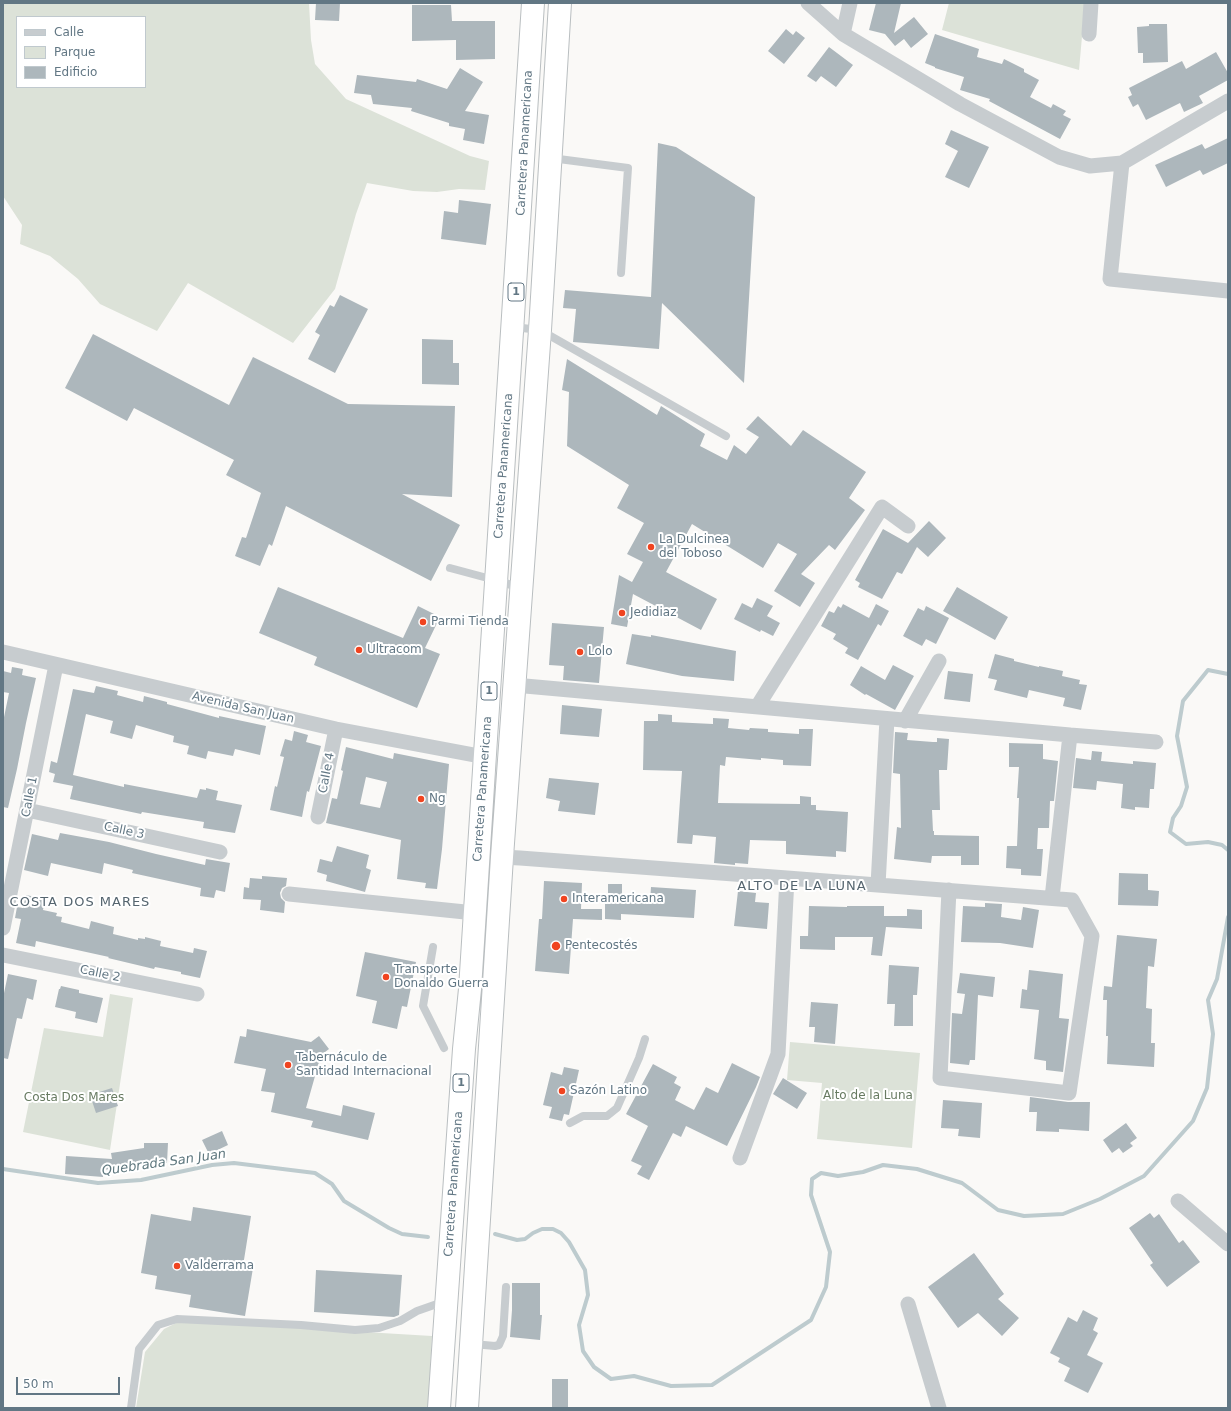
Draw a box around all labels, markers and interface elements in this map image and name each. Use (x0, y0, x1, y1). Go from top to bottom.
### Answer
legend (16, 16, 146, 88)
text: Calle (54, 25, 84, 39)
text: Parque (54, 45, 95, 59)
text: Edificio (54, 65, 97, 79)
street label: Carretera Panamericana (514, 70, 536, 216)
road number: 1 (508, 283, 524, 301)
street label: Carretera Panamericana (492, 393, 516, 539)
place label: La Dulcinea del Toboso (659, 533, 729, 561)
marker: La Dulcinea del Toboso (646, 542, 656, 552)
place label: Jedidiaz (630, 606, 676, 620)
marker: Jedidiaz (617, 608, 627, 618)
place label: Parmi Tienda (431, 615, 509, 629)
marker: Parmi Tienda (418, 617, 428, 627)
place label: Ultracom (367, 643, 422, 657)
marker: Ultracom (354, 645, 364, 655)
place label: Lolo (588, 645, 612, 659)
marker: Lolo (575, 647, 585, 657)
road number: 1 (481, 682, 497, 700)
street label: Avenida San Juan (191, 689, 295, 727)
street label: Carretera Panamericana (471, 716, 495, 862)
street label: Calle 4 (316, 751, 338, 795)
street label: Calle 1 (19, 775, 41, 819)
place label: Ng (429, 792, 446, 806)
marker: Ng (416, 794, 426, 804)
street label: Calle 3 (102, 820, 146, 842)
district label: ALTO DE LA LUNA (737, 879, 867, 895)
place label: Interamericana (572, 892, 664, 906)
marker: Interamericana (559, 894, 569, 904)
district label: COSTA DOS MARES (10, 895, 150, 911)
place label: Pentecostés (565, 939, 637, 953)
marker: Pentecostés (550, 940, 562, 952)
street label: Calle 2 (78, 963, 122, 985)
place label: Transporte Donaldo Guerra (394, 963, 489, 991)
marker: Transporte Donaldo Guerra (381, 972, 391, 982)
place label: Tabernáculo de Santidad Internacional (296, 1051, 431, 1079)
marker: Tabernáculo de Santidad Internacional (283, 1060, 293, 1070)
road number: 1 (453, 1074, 469, 1092)
place label: Sazón Latino (570, 1084, 647, 1098)
marker: Sazón Latino (557, 1086, 567, 1096)
park label: Alto de la Luna (823, 1089, 913, 1103)
park label: Costa Dos Mares (24, 1091, 124, 1105)
street label: Carretera Panamericana (442, 1111, 466, 1257)
water label: Quebrada San Juan (101, 1147, 227, 1179)
place label: Valderrama (185, 1259, 254, 1273)
marker: Valderrama (172, 1261, 182, 1271)
scale bar (18, 1369, 122, 1395)
text: 50 m (23, 1377, 54, 1391)

